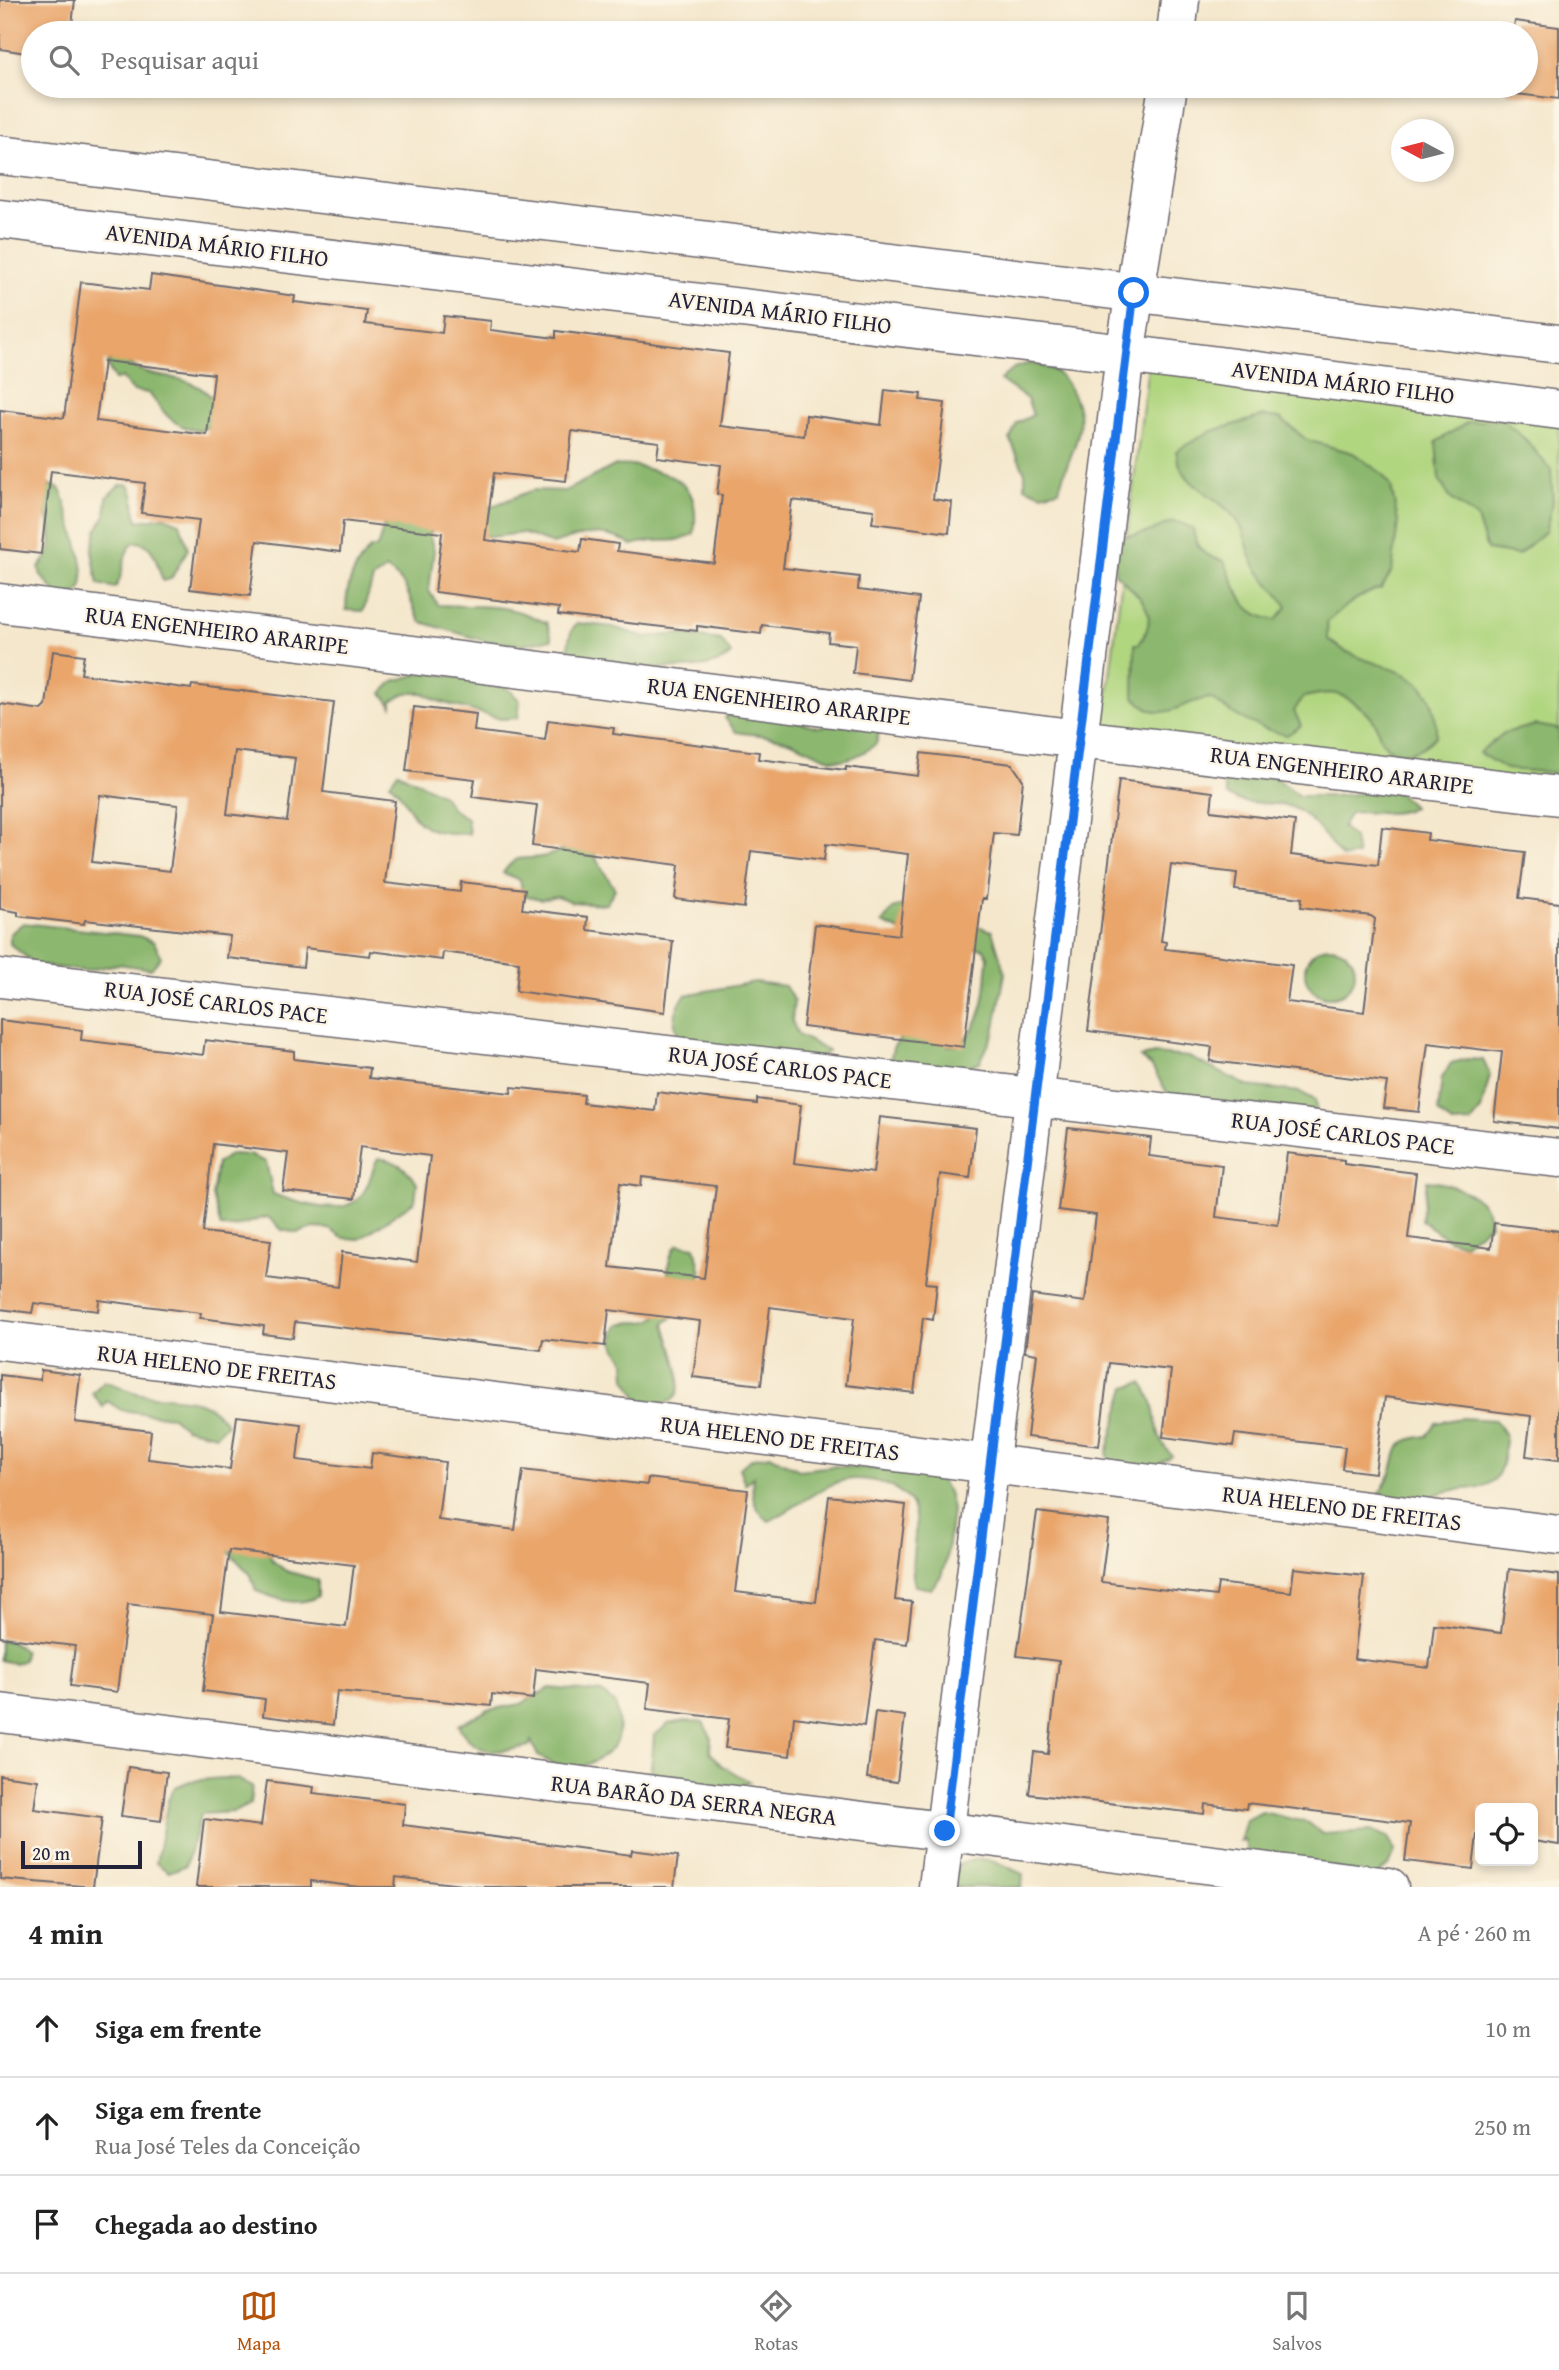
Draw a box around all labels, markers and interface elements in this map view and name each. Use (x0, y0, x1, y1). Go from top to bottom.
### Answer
search box (21, 21, 1538, 98)
text: Pesquisar aqui (101, 40, 259, 79)
icon: search (45, 41, 83, 79)
north arrow (1391, 119, 1454, 182)
street label: AVENIDA MÁRIO FILHO (104, 214, 330, 275)
route start (1118, 277, 1149, 308)
street label: AVENIDA MÁRIO FILHO (667, 281, 893, 342)
street label: AVENIDA MÁRIO FILHO (1230, 351, 1456, 412)
street label: RUA ENGENHEIRO ARARIPE (84, 597, 351, 662)
street label: RUA ENGENHEIRO ARARIPE (646, 668, 913, 733)
street label: RUA ENGENHEIRO ARARIPE (1209, 737, 1476, 802)
street label: RUA JOSÉ CARLOS PACE (103, 971, 330, 1032)
street label: RUA JOSÉ CARLOS PACE (667, 1036, 894, 1097)
street label: RUA JOSÉ CARLOS PACE (1230, 1102, 1457, 1163)
street label: RUA HELENO DE FREITAS (96, 1335, 339, 1398)
street label: RUA HELENO DE FREITAS (659, 1406, 902, 1469)
street label: RUA HELENO DE FREITAS (1221, 1476, 1464, 1539)
street label: RUA BARÃO DA SERRA NEGRA (549, 1766, 839, 1833)
map controls (1475, 1803, 1538, 1866)
button: locate (1475, 1803, 1538, 1866)
route end (929, 1815, 960, 1846)
scale bar (21, 1838, 142, 1870)
text: 20 m (32, 1839, 70, 1867)
text: 4 min (28, 1911, 103, 1955)
text: A pé · 260 m (1418, 1916, 1531, 1949)
icon: ahead (28, 2009, 66, 2047)
text: Siga em frente (95, 2009, 262, 2048)
text: 10 m (1485, 2012, 1531, 2045)
text: Siga em frente (95, 2090, 262, 2129)
icon: ahead (28, 2107, 66, 2145)
text: 250 m (1474, 2110, 1531, 2143)
text: Rua José Teles da Conceição (95, 2129, 360, 2162)
icon: arrive (28, 2205, 66, 2243)
text: Chegada ao destino (95, 2205, 318, 2244)
tab: Mapa (237, 2287, 281, 2357)
tab: Rotas (754, 2287, 798, 2357)
tab: Salvos (1272, 2287, 1322, 2357)

